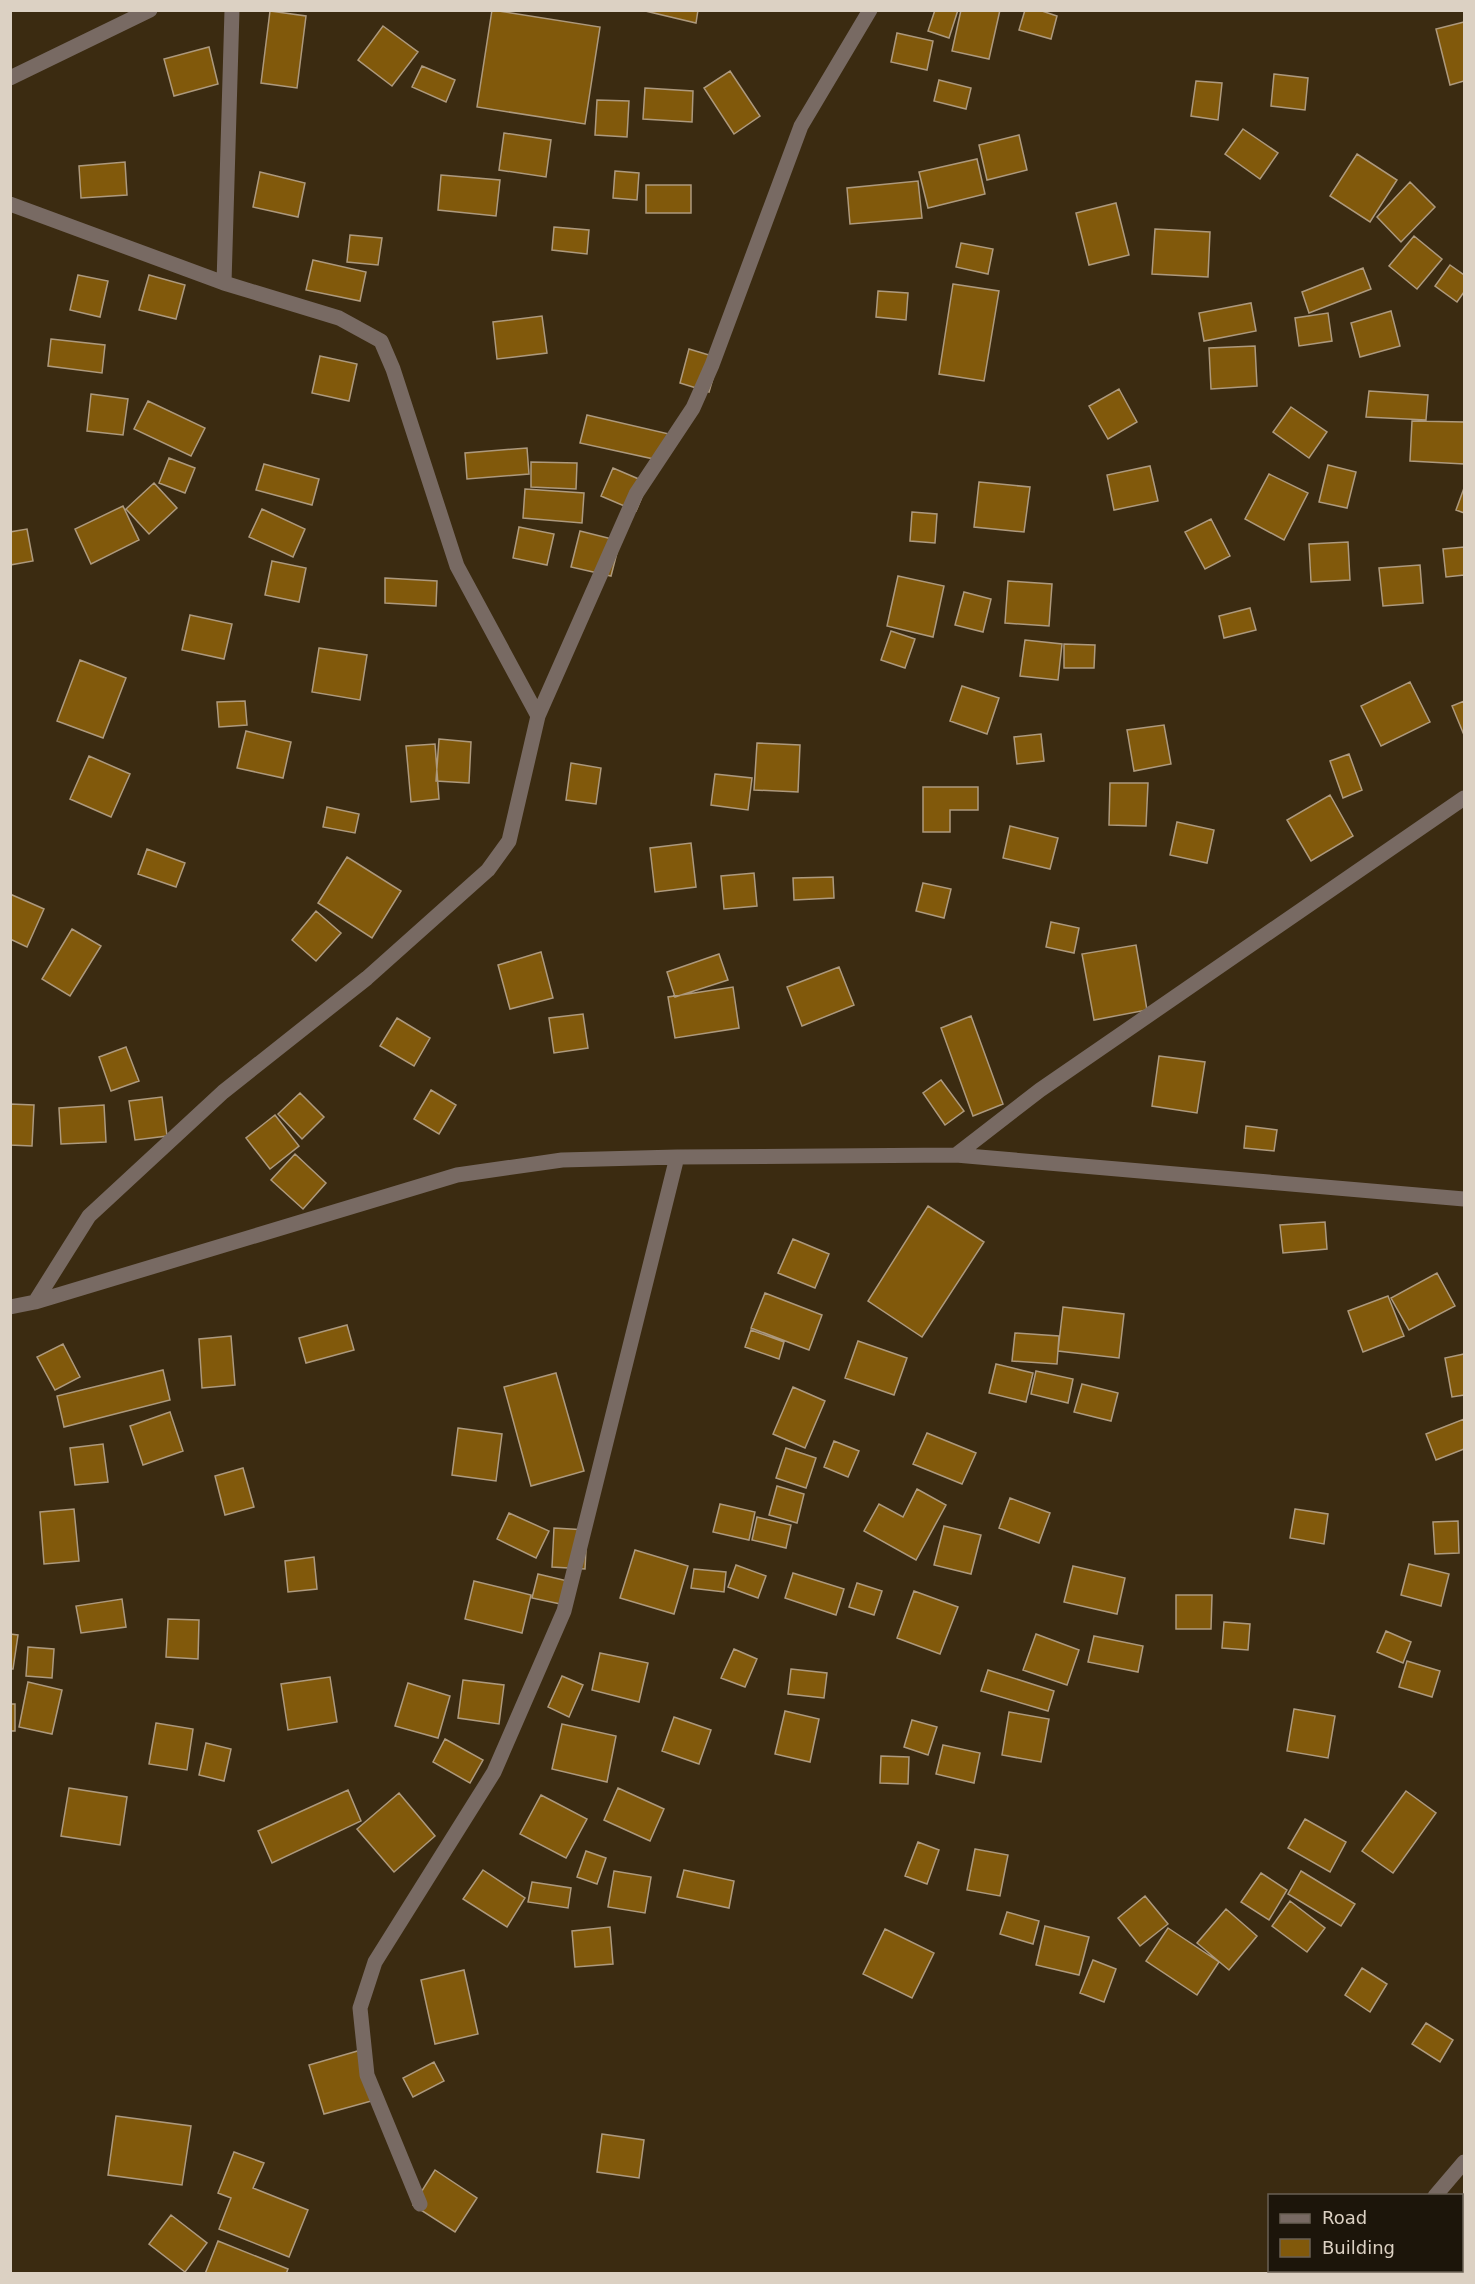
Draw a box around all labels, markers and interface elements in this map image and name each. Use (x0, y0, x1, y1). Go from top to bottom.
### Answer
legend (1268, 2194, 1463, 2272)
text: Road (1322, 2207, 1367, 2228)
text: Building (1322, 2237, 1395, 2258)

